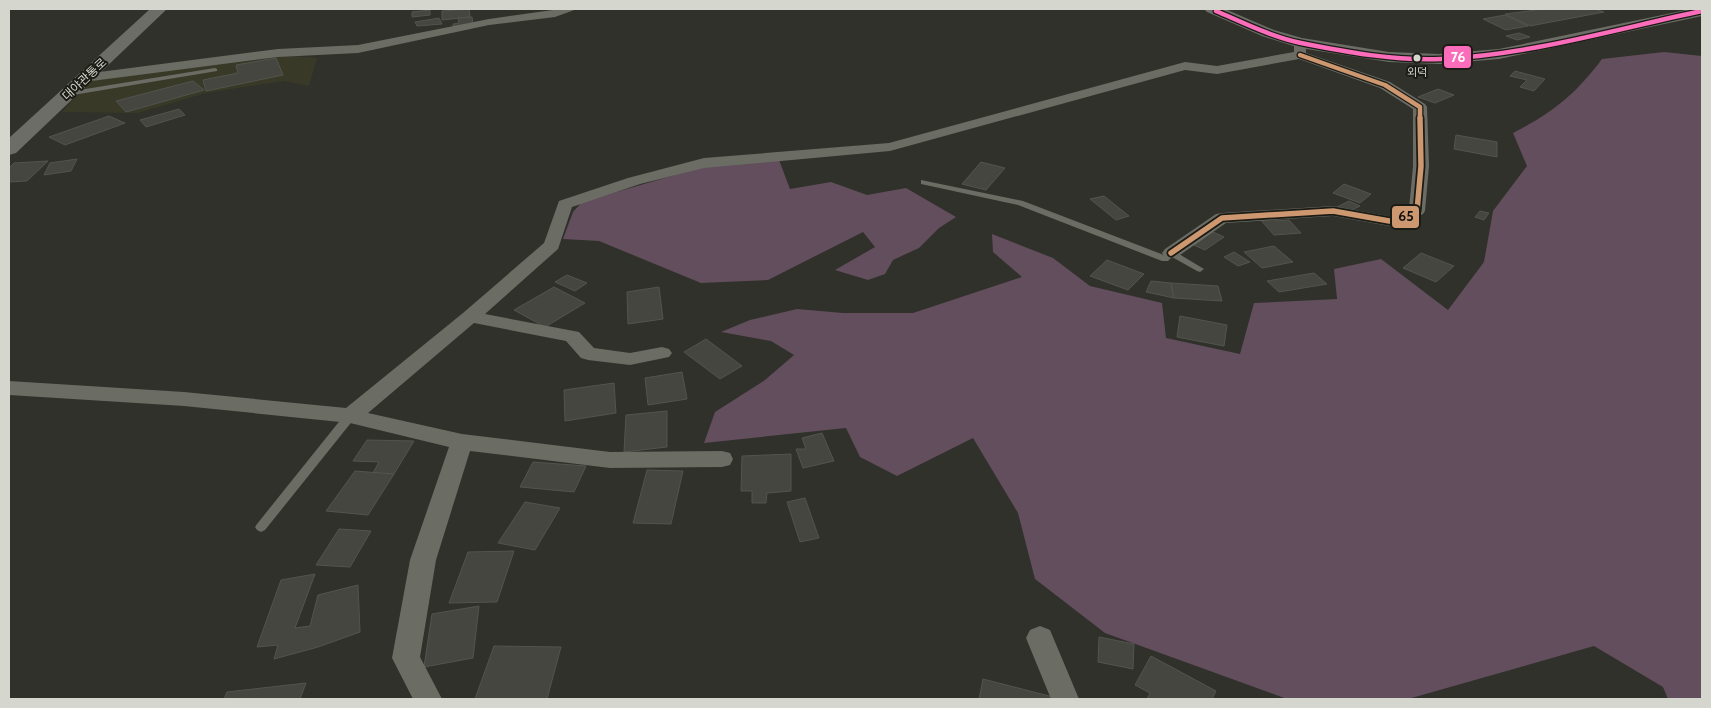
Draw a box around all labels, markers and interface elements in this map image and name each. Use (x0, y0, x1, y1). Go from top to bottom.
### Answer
line badge: 76 (1443, 45, 1472, 69)
text: 76 (1451, 48, 1465, 66)
marker: 외덕 (1412, 53, 1422, 63)
street label: 대야관통로 (59, 55, 109, 103)
place label: 외덕 (1407, 65, 1427, 79)
line badge: 65 (1391, 205, 1420, 229)
text: 65 (1398, 207, 1414, 225)

